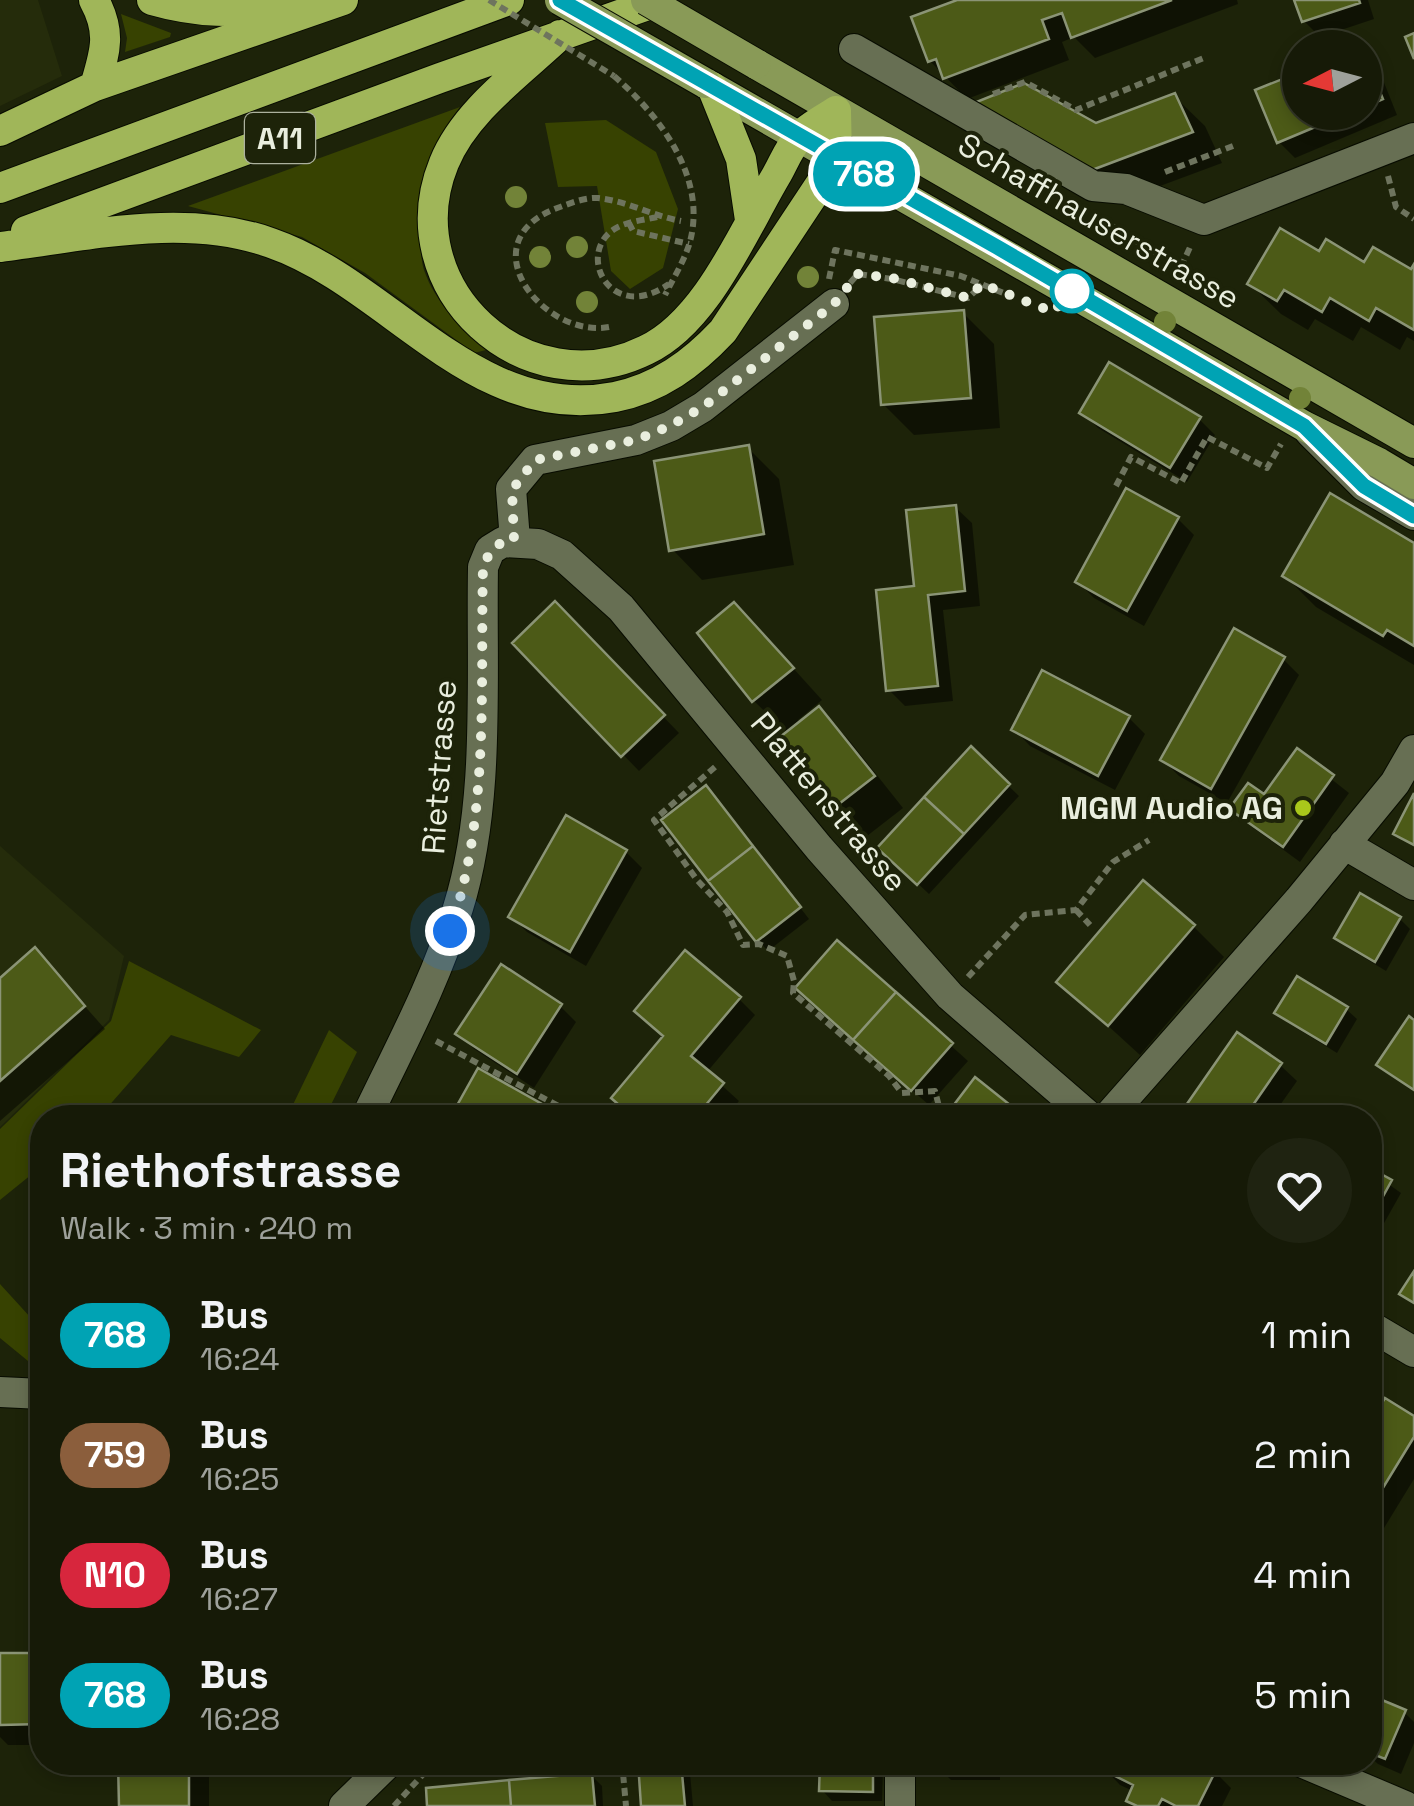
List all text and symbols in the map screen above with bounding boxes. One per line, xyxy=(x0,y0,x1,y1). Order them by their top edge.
north arrow xyxy=(1282,30,1382,130)
map controls xyxy=(1282,30,1382,130)
road number: A11 xyxy=(245,113,315,163)
street label: Schaffhauserstrasse xyxy=(951,124,1247,318)
line badge: 768 xyxy=(806,142,922,206)
text: 768 xyxy=(833,152,895,196)
unlabelled marker xyxy=(1051,270,1093,312)
street label: Rietstrasse xyxy=(413,678,465,856)
street label: Plattenstrasse xyxy=(742,704,916,900)
place label: MGM Audio AG xyxy=(1060,788,1283,828)
marker: MGM Audio AG xyxy=(1292,797,1314,819)
your location xyxy=(425,906,475,956)
button: heart xyxy=(1247,1138,1352,1243)
text: Riethofstrasse xyxy=(60,1140,401,1201)
text: Walk · 3 min · 240 m xyxy=(60,1208,353,1248)
text: Bus xyxy=(200,1291,269,1339)
text: 1 min xyxy=(1261,1311,1352,1359)
text: 768 xyxy=(84,1313,146,1357)
text: 16:24 xyxy=(200,1339,279,1379)
text: Bus xyxy=(200,1411,269,1459)
text: 2 min xyxy=(1254,1431,1352,1479)
text: 759 xyxy=(84,1433,146,1477)
text: 16:25 xyxy=(200,1459,280,1499)
text: Bus xyxy=(200,1531,269,1579)
text: 4 min xyxy=(1253,1551,1352,1599)
text: N10 xyxy=(84,1553,146,1597)
text: 16:27 xyxy=(200,1579,278,1619)
text: Bus xyxy=(200,1651,269,1699)
text: 5 min xyxy=(1254,1671,1352,1719)
text: 768 xyxy=(84,1673,146,1717)
text: 16:28 xyxy=(200,1699,280,1739)

